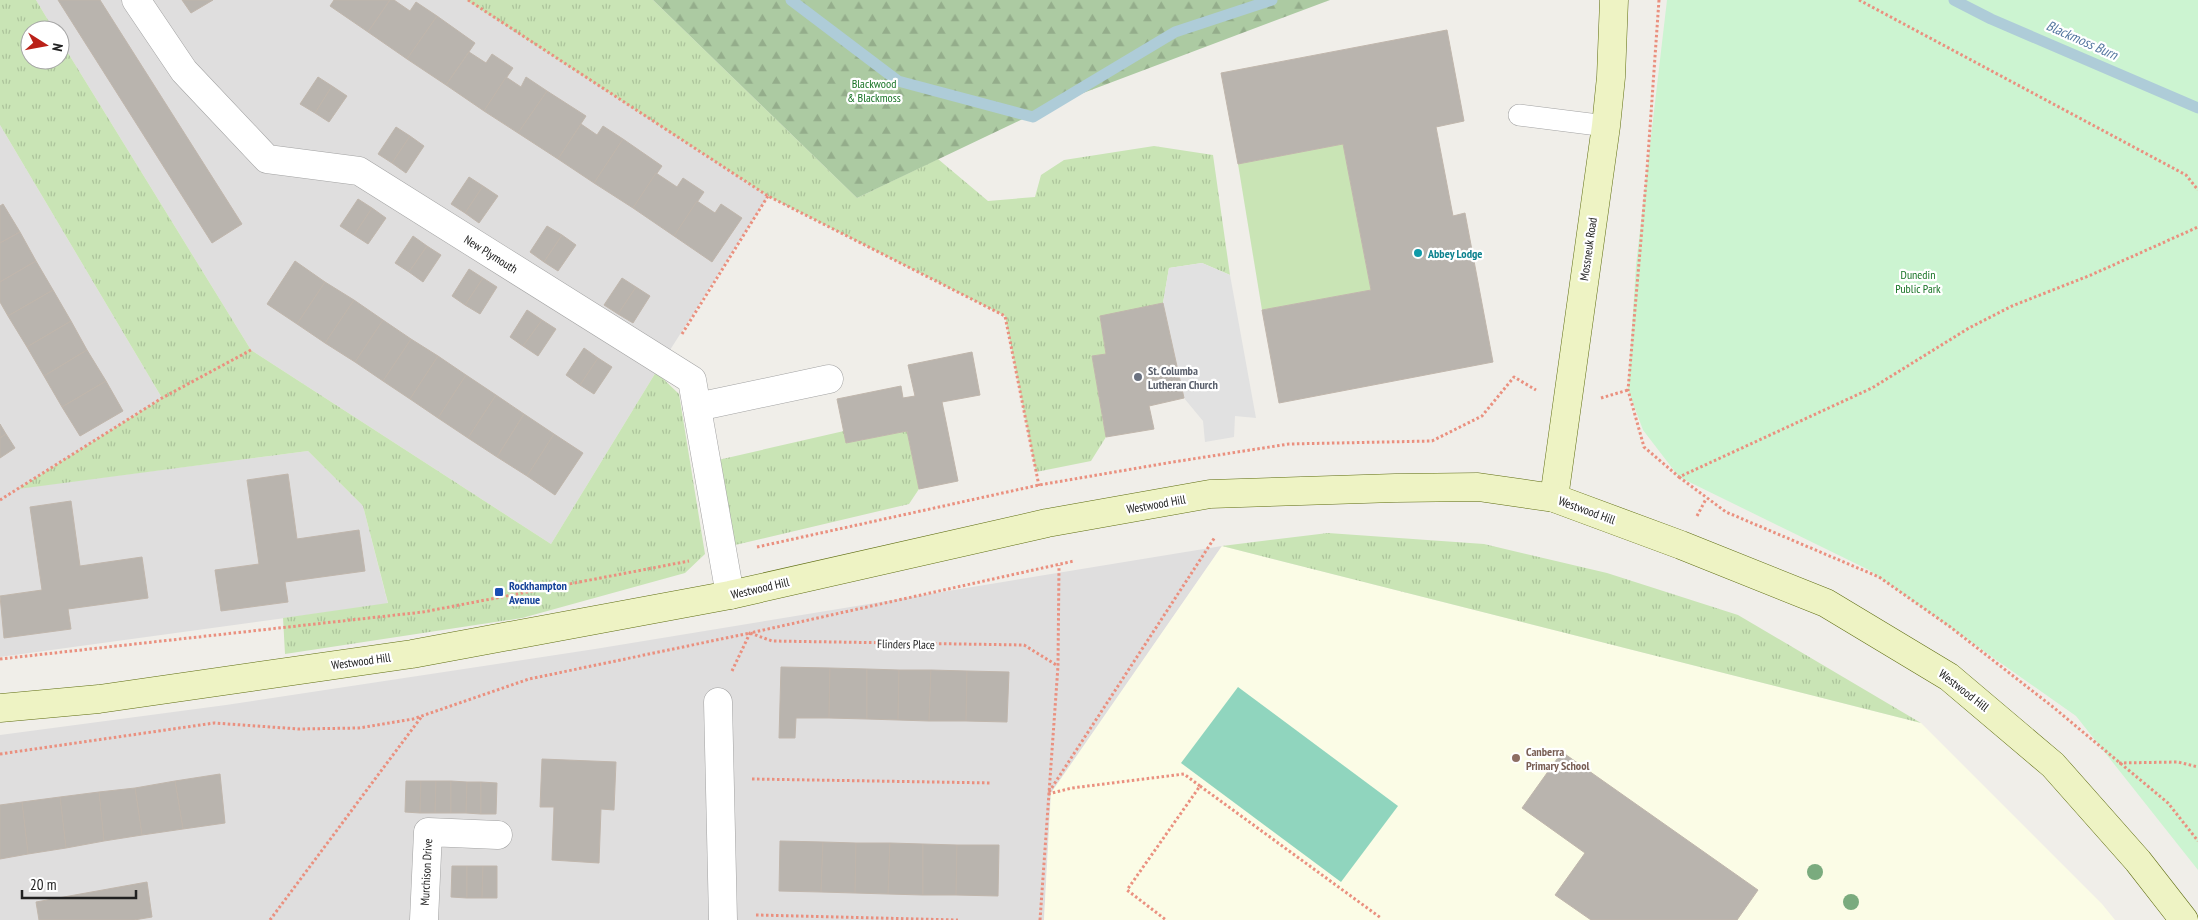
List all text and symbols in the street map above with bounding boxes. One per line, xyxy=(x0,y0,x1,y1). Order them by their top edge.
water label: Blackmoss Burn xyxy=(2044,16,2121,64)
north arrow xyxy=(20,20,70,70)
text: N xyxy=(48,42,67,53)
park label: Blackwood & Blackmoss xyxy=(847,76,901,105)
street label: Mossneuk Road xyxy=(1576,216,1600,282)
street label: New Plymouth xyxy=(461,232,521,276)
place label: Abbey Lodge xyxy=(1427,246,1482,261)
marker: Abbey Lodge xyxy=(1412,247,1424,259)
park label: Dunedin Public Park xyxy=(1895,267,1941,296)
place label: St. Columba Lutheran Church xyxy=(1148,363,1218,392)
marker: St. Columba Lutheran Church xyxy=(1132,371,1144,383)
street label: Westwood Hill xyxy=(1125,491,1187,517)
street label: Westwood Hill xyxy=(1556,493,1618,527)
street label: Westwood Hill xyxy=(729,574,791,602)
place label: Rockhampton Avenue xyxy=(508,578,567,607)
marker: Rockhampton Avenue xyxy=(493,586,505,598)
street label: Flinders Place xyxy=(877,636,935,652)
street label: Westwood Hill xyxy=(330,649,392,673)
street label: Westwood Hill xyxy=(1936,666,1992,714)
place label: Canberra Primary School xyxy=(1526,744,1590,773)
marker: Canberra Primary School xyxy=(1510,752,1522,764)
street label: Murchison Drive xyxy=(417,838,435,906)
scale bar xyxy=(22,868,136,900)
text: 20 m xyxy=(30,875,56,894)

